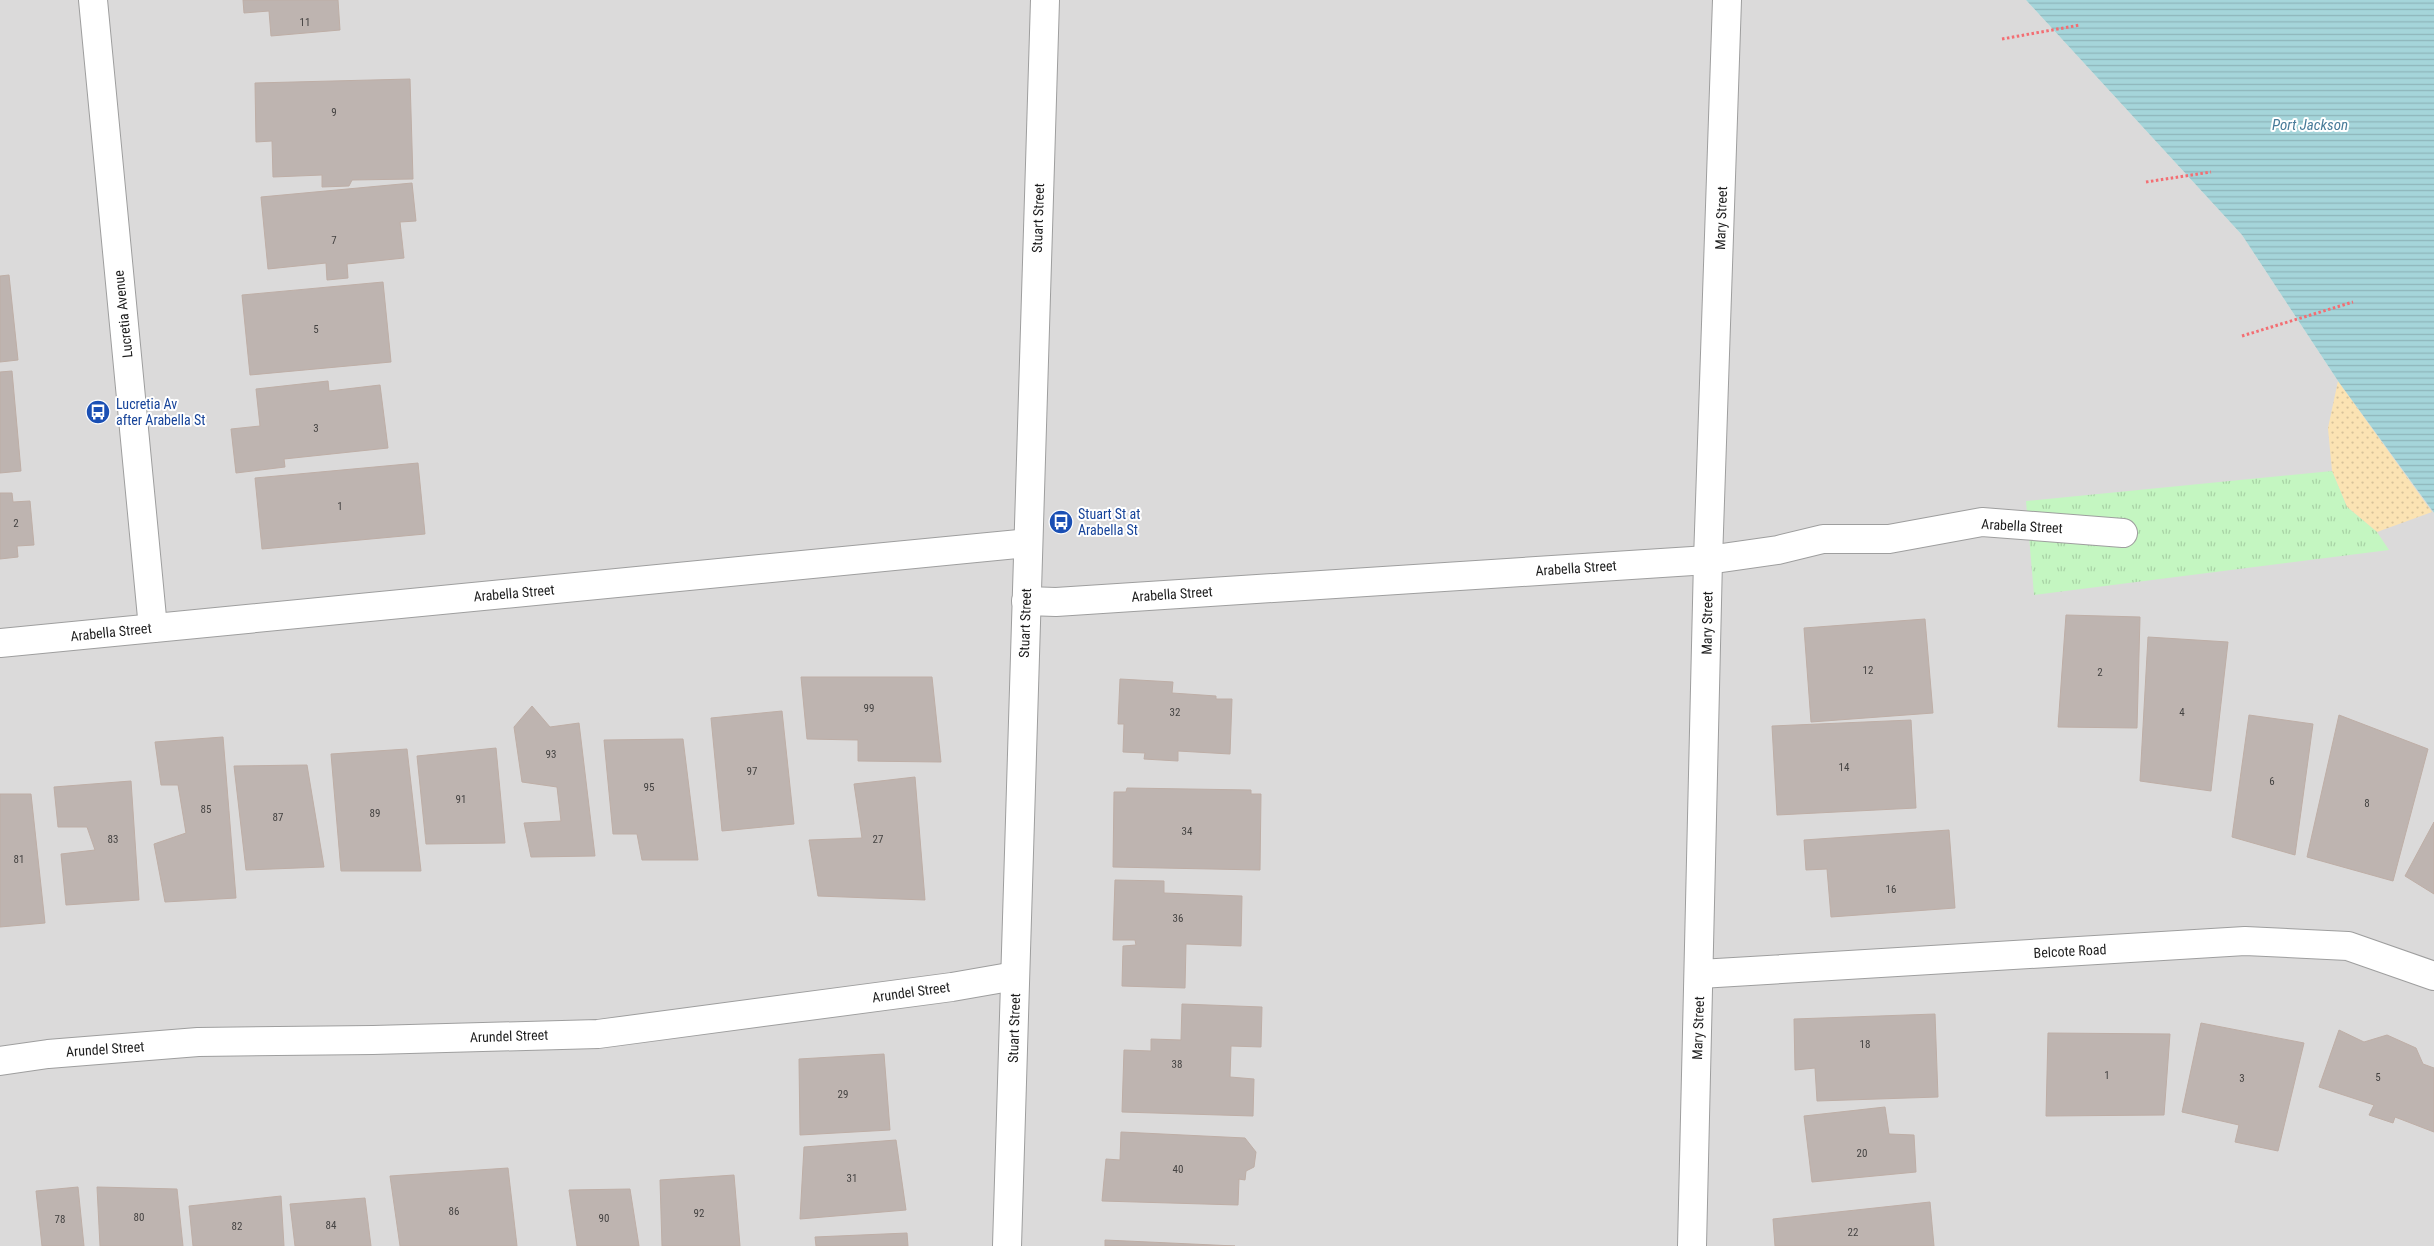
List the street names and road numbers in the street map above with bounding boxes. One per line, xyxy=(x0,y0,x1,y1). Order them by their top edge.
street label: Stuart Street xyxy=(1029,183,1047,253)
street label: Mary Street xyxy=(1712,186,1730,250)
street label: Lucretia Avenue xyxy=(110,269,136,359)
street label: Arabella Street xyxy=(1981,516,2063,536)
street label: Arabella Street xyxy=(1535,557,1617,579)
street label: Arabella Street xyxy=(473,581,555,605)
street label: Arabella Street xyxy=(1131,583,1213,605)
street label: Stuart Street xyxy=(1016,588,1034,658)
street label: Mary Street xyxy=(1698,591,1716,655)
street label: Arabella Street xyxy=(70,620,152,644)
street label: Belcote Road xyxy=(2033,941,2107,961)
street label: Arundel Street xyxy=(871,979,951,1005)
street label: Stuart Street xyxy=(1005,993,1023,1063)
street label: Mary Street xyxy=(1689,996,1707,1060)
street label: Arundel Street xyxy=(469,1027,549,1045)
street label: Arundel Street xyxy=(65,1038,145,1060)

